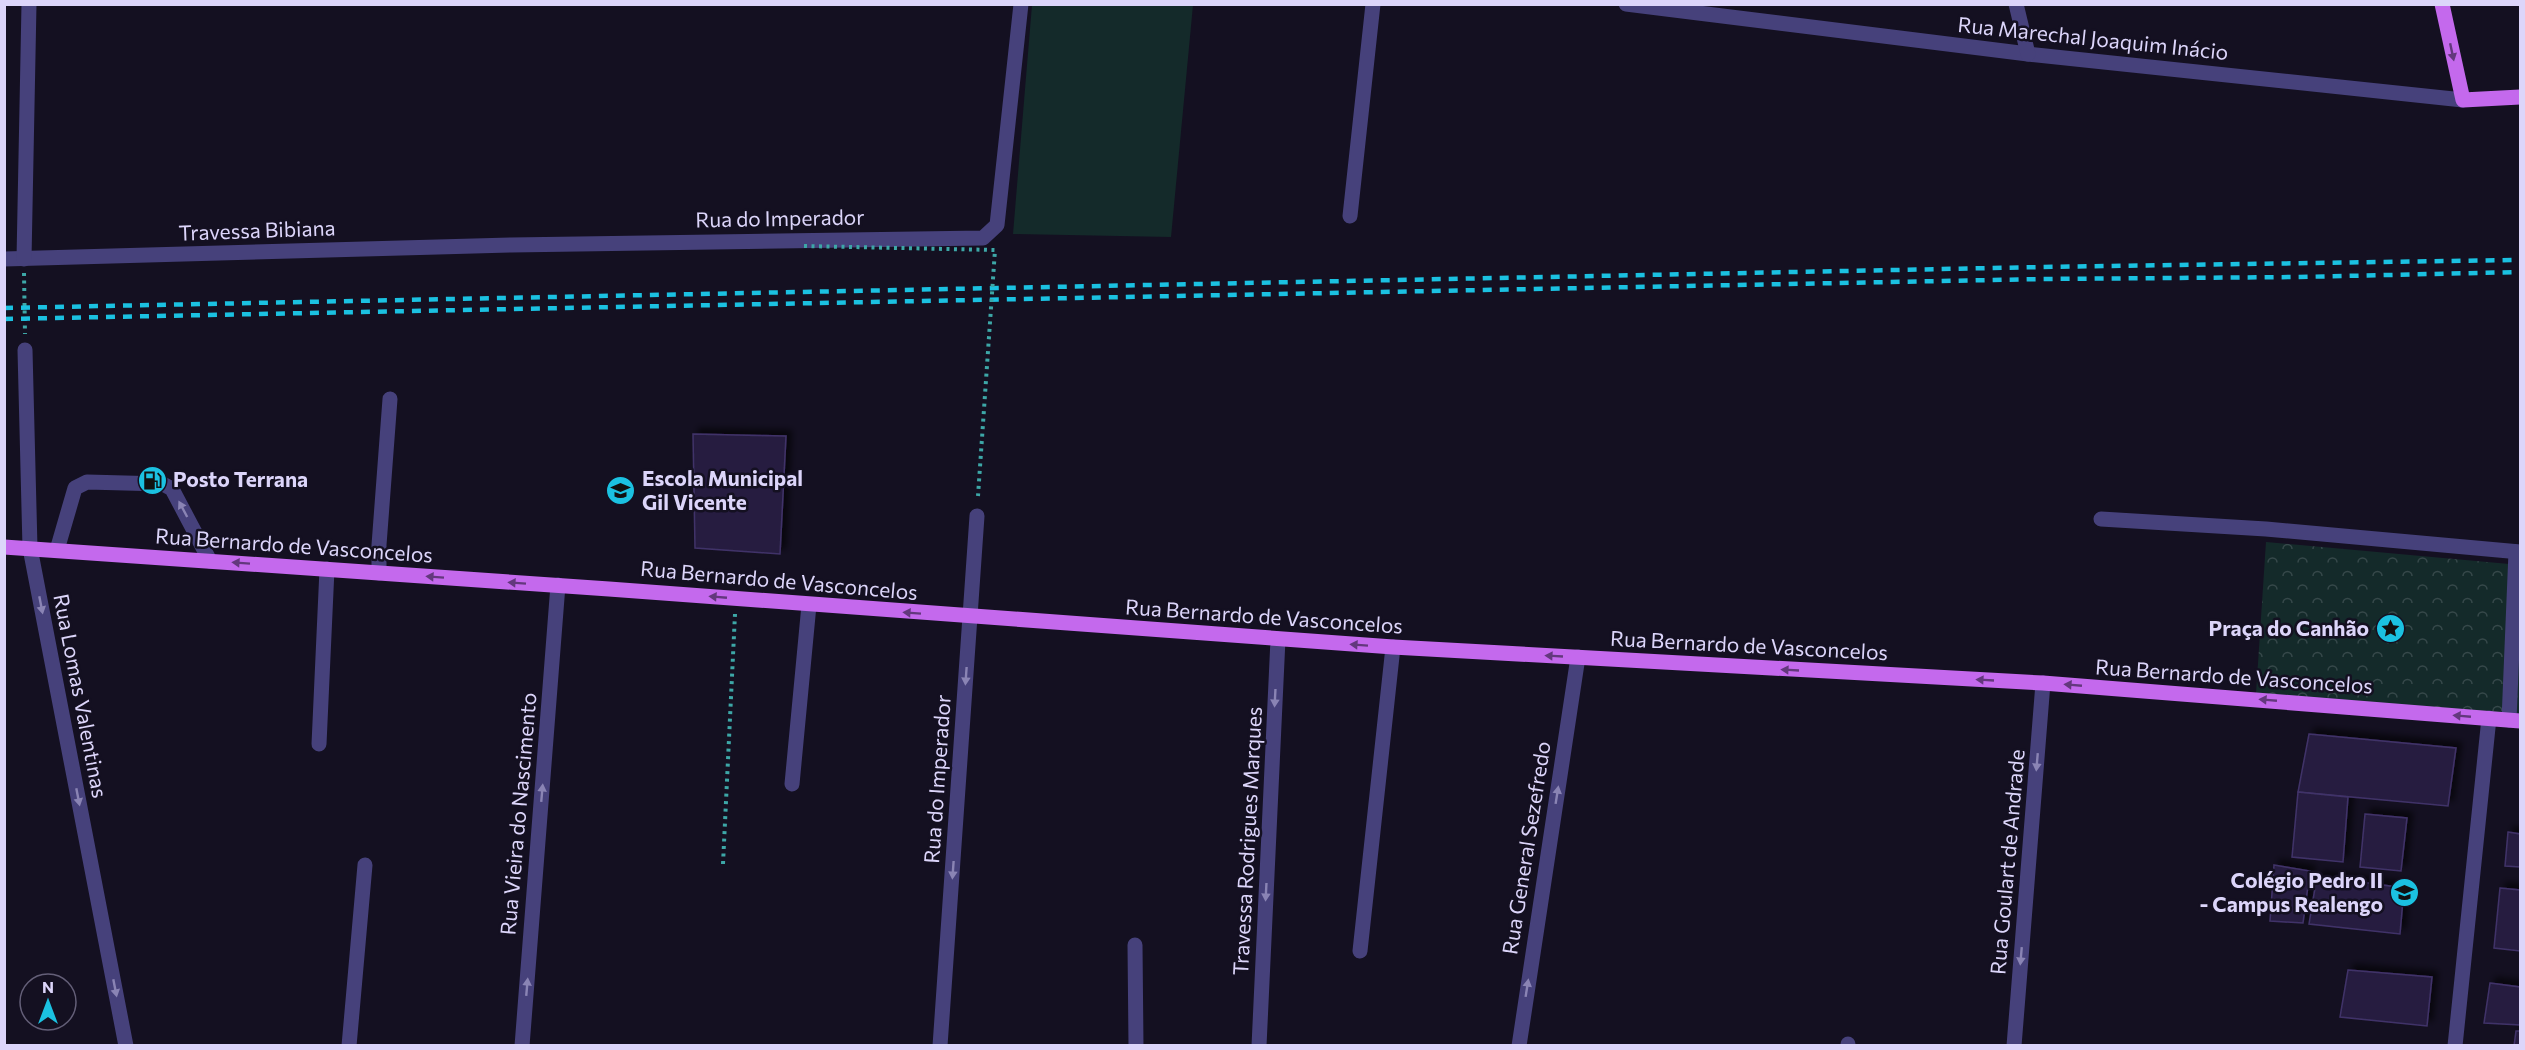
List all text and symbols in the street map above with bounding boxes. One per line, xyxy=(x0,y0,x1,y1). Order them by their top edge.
street label: Rua Marechal Joaquim Inácio xyxy=(1957,11,2230,64)
one-way arrow xyxy=(2448,43,2457,62)
street label: Rua do Imperador xyxy=(695,204,865,231)
street label: Travessa Bibiana xyxy=(178,214,336,245)
fuel station icon: Posto Terrana xyxy=(136,464,168,496)
place label: Escola Municipal Gil Vicente xyxy=(642,465,803,514)
place label: Posto Terrana xyxy=(173,466,308,491)
school or university icon: Escola Municipal Gil Vicente xyxy=(605,475,637,507)
one-way arrow xyxy=(178,500,188,517)
street label: Rua Bernardo de Vasconcelos xyxy=(154,522,434,567)
street label: Rua Bernardo de Vasconcelos xyxy=(639,555,919,604)
one-way arrow xyxy=(231,558,250,567)
one-way arrow xyxy=(426,572,445,582)
one-way arrow xyxy=(508,578,527,588)
street label: Rua Lomas Valentinas xyxy=(49,592,114,800)
one-way arrow xyxy=(708,592,727,602)
street label: Rua Bernardo de Vasconcelos xyxy=(1124,593,1404,638)
one-way arrow xyxy=(37,596,46,615)
one-way arrow xyxy=(902,608,921,617)
place icon: Praça do Canhão xyxy=(2374,613,2406,645)
place label: Praça do Canhão xyxy=(2209,615,2369,640)
street label: Rua Bernardo de Vasconcelos xyxy=(1610,625,1889,664)
one-way arrow xyxy=(1349,640,1368,649)
one-way arrow xyxy=(1544,651,1563,661)
street label: Rua Bernardo de Vasconcelos xyxy=(2094,653,2374,698)
one-way arrow xyxy=(1781,665,1800,674)
one-way arrow xyxy=(961,666,971,685)
one-way arrow xyxy=(1975,675,1994,684)
one-way arrow xyxy=(2064,680,2083,690)
one-way arrow xyxy=(1271,688,1280,707)
street label: Rua Vieira do Nascimento xyxy=(494,692,541,936)
street label: Rua do Imperador xyxy=(918,694,955,864)
one-way arrow xyxy=(2258,695,2277,705)
street label: Travessa Rodrigues Marques xyxy=(1227,706,1266,976)
one-way arrow xyxy=(2453,711,2472,721)
street label: Rua General Sezefredo xyxy=(1496,739,1555,956)
street label: Rua Goulart de Andrade xyxy=(1984,748,2029,976)
one-way arrow xyxy=(2032,752,2042,771)
one-way arrow xyxy=(537,783,547,802)
one-way arrow xyxy=(1552,785,1561,804)
one-way arrow xyxy=(74,788,83,807)
one-way arrow xyxy=(948,861,957,880)
place label: Colégio Pedro II - Campus Realengo xyxy=(2199,867,2383,916)
school or university icon: Colégio Pedro II - Campus Realengo xyxy=(2388,877,2420,909)
one-way arrow xyxy=(1262,883,1271,902)
one-way arrow xyxy=(2016,947,2026,966)
north arrow xyxy=(18,972,78,1032)
text: N xyxy=(42,977,54,996)
one-way arrow xyxy=(522,978,531,997)
one-way arrow xyxy=(1523,978,1532,997)
one-way arrow xyxy=(111,979,120,998)

